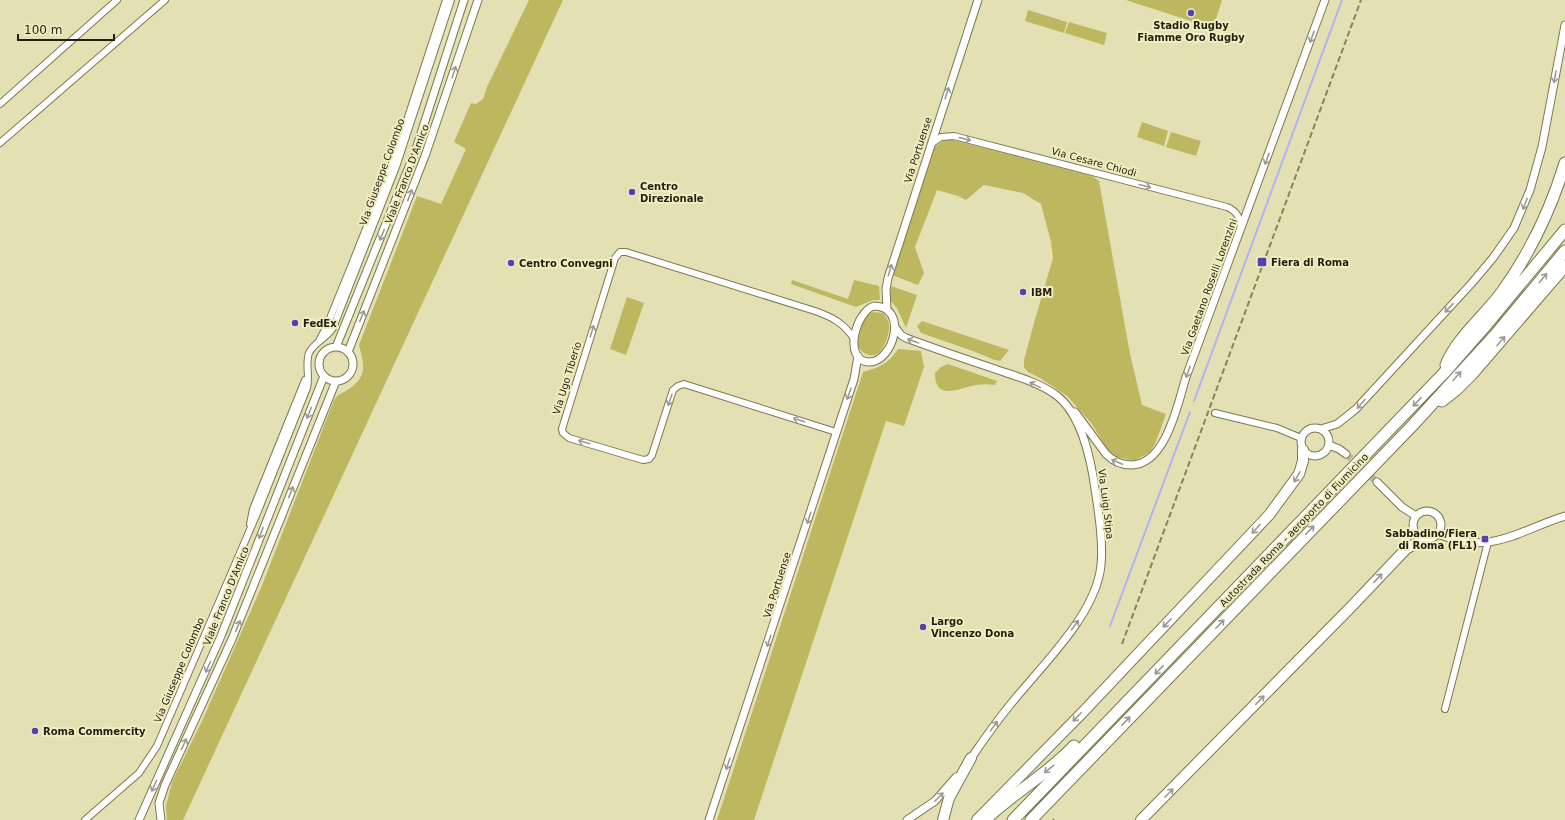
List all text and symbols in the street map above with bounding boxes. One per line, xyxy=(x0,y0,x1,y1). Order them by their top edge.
marker: Stadio Rugby Fiamme Oro Rugby xyxy=(1186,8,1196,18)
scale bar xyxy=(18,16,114,42)
place label: Stadio Rugby Fiamme Oro Rugby xyxy=(1137,20,1245,43)
text: 100 m xyxy=(24,23,62,37)
one-way arrow xyxy=(1308,30,1315,43)
one-way arrow xyxy=(451,66,458,79)
one-way arrow xyxy=(1550,70,1558,83)
one-way arrow xyxy=(944,87,951,100)
street label: Via Portuense xyxy=(902,116,934,184)
street label: Via Giuseppe Colombo xyxy=(357,117,407,227)
street label: Viale Franco D'Amico xyxy=(383,123,431,225)
one-way arrow xyxy=(958,136,971,143)
street label: Via Cesare Chiodi xyxy=(1050,145,1138,179)
one-way arrow xyxy=(1263,152,1271,164)
place label: Centro Direzionale xyxy=(640,181,704,204)
one-way arrow xyxy=(1138,183,1151,190)
marker: Centro Direzionale xyxy=(627,187,637,197)
one-way arrow xyxy=(407,189,415,201)
one-way arrow xyxy=(1520,197,1528,209)
street label: Via Gaetano Roselli Lorenzini xyxy=(1179,217,1239,357)
one-way arrow xyxy=(377,228,385,240)
marker: Fiera di Roma xyxy=(1256,256,1268,268)
place label: Fiera di Roma xyxy=(1271,257,1349,268)
marker: Centro Convegni xyxy=(506,258,516,268)
place label: Centro Convegni xyxy=(519,258,613,269)
one-way arrow xyxy=(887,264,894,277)
one-way arrow xyxy=(1538,273,1547,284)
marker: IBM xyxy=(1018,287,1028,297)
place label: IBM xyxy=(1031,287,1052,298)
one-way arrow xyxy=(1444,303,1454,313)
one-way arrow xyxy=(359,310,367,322)
marker: FedEx xyxy=(290,318,300,328)
place label: FedEx xyxy=(303,318,337,329)
one-way arrow xyxy=(589,324,596,337)
one-way arrow xyxy=(907,336,919,344)
one-way arrow xyxy=(1496,336,1505,347)
street label: Via Ugo Tiberio xyxy=(551,340,583,416)
one-way arrow xyxy=(1184,366,1191,379)
one-way arrow xyxy=(1453,371,1462,382)
one-way arrow xyxy=(1029,380,1041,388)
one-way arrow xyxy=(845,387,852,400)
one-way arrow xyxy=(666,394,673,407)
one-way arrow xyxy=(1413,396,1422,407)
one-way arrow xyxy=(1356,399,1366,409)
one-way arrow xyxy=(305,406,313,418)
one-way arrow xyxy=(793,416,805,424)
one-way arrow xyxy=(578,438,591,445)
street label: Autostrada Roma - aeroporto di Fiumicino xyxy=(1218,451,1370,609)
one-way arrow xyxy=(1112,457,1124,465)
street label: Via Luigi Stipa xyxy=(1096,468,1116,540)
one-way arrow xyxy=(1293,471,1301,483)
one-way arrow xyxy=(288,487,295,499)
one-way arrow xyxy=(805,511,812,524)
one-way arrow xyxy=(1252,524,1261,535)
one-way arrow xyxy=(1306,525,1315,535)
one-way arrow xyxy=(257,527,265,539)
place label: Sabbadino/Fiera di Roma (FL1) xyxy=(1385,528,1477,551)
marker: Sabbadino/Fiera di Roma (FL1) xyxy=(1480,534,1490,544)
street label: Viale Franco D'Amico xyxy=(201,545,251,647)
street label: Via Portuense xyxy=(761,551,793,619)
one-way arrow xyxy=(1373,574,1382,584)
street label: Via Giuseppe Colombo xyxy=(152,616,206,724)
place label: Largo Vincenzo Dona xyxy=(931,616,1014,639)
one-way arrow xyxy=(1163,618,1172,628)
one-way arrow xyxy=(1215,619,1225,629)
one-way arrow xyxy=(234,620,242,632)
one-way arrow xyxy=(1071,620,1079,631)
marker: Largo Vincenzo Dona xyxy=(918,622,928,632)
one-way arrow xyxy=(765,634,772,647)
one-way arrow xyxy=(203,661,211,673)
one-way arrow xyxy=(1154,665,1163,675)
one-way arrow xyxy=(1255,695,1265,705)
one-way arrow xyxy=(1072,712,1082,722)
one-way arrow xyxy=(1121,716,1131,726)
one-way arrow xyxy=(990,721,998,732)
marker: Roma Commercity xyxy=(30,726,40,736)
place label: Roma Commercity xyxy=(43,726,146,737)
one-way arrow xyxy=(181,739,188,751)
one-way arrow xyxy=(724,758,731,771)
one-way arrow xyxy=(1044,764,1054,773)
one-way arrow xyxy=(150,779,157,791)
one-way arrow xyxy=(1164,788,1174,798)
one-way arrow xyxy=(934,792,943,802)

